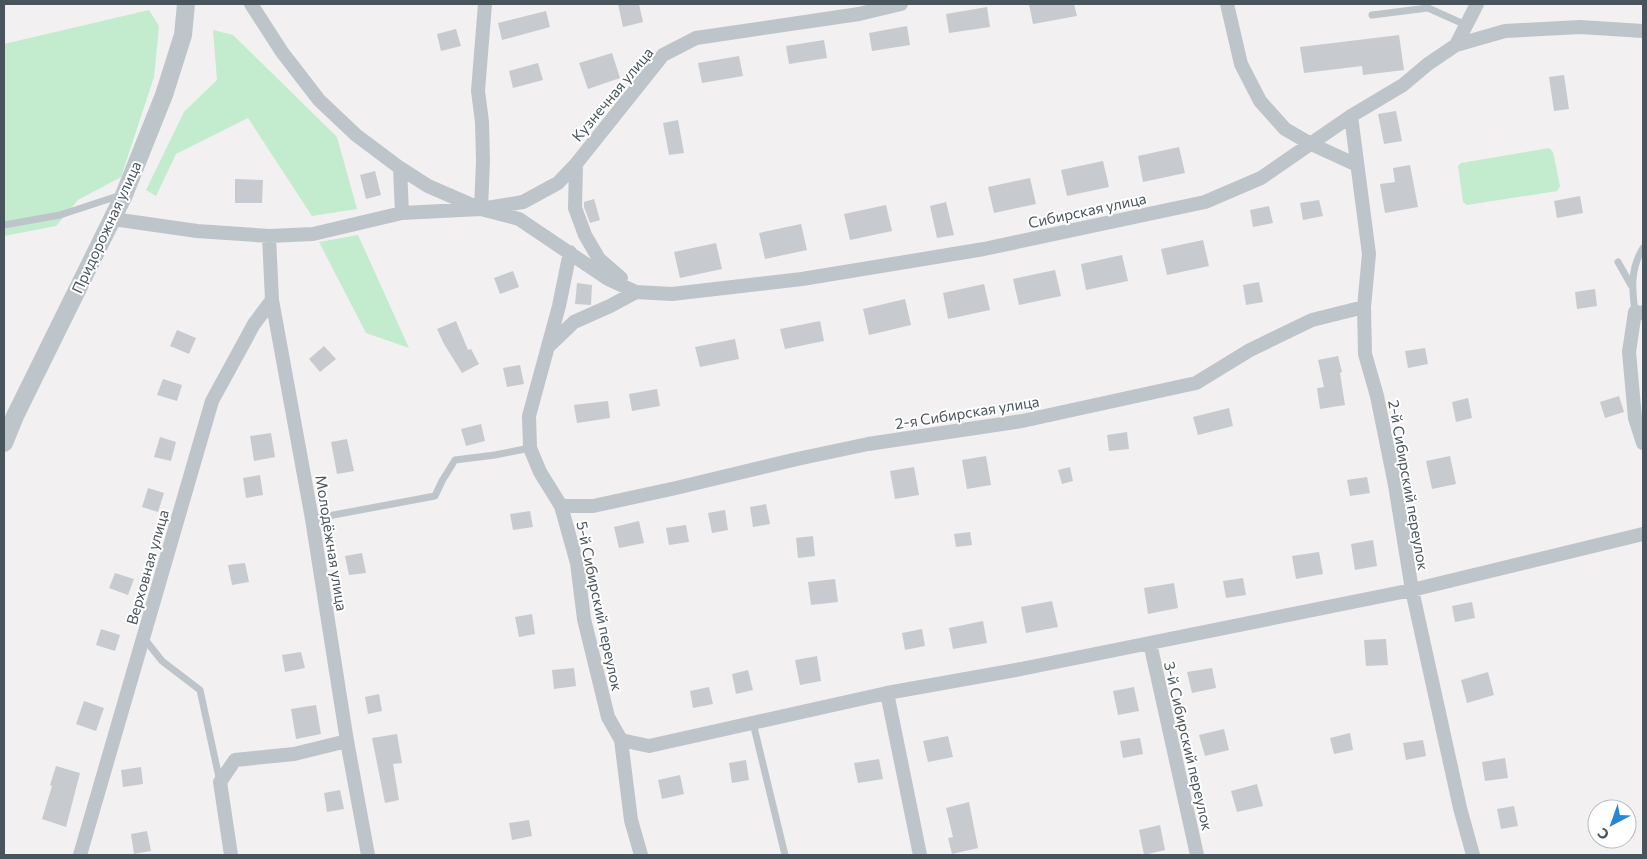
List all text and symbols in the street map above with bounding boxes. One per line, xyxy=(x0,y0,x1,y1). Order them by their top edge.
street label: Кузнечная улица xyxy=(567,43,657,145)
street label: Придорожная улица xyxy=(67,158,145,296)
street label: Сибирская улица xyxy=(1026,189,1148,231)
street label: 2-я Сибирская улица xyxy=(894,392,1040,432)
street label: 2-й Сибирский переулок xyxy=(1385,398,1433,572)
street label: Молодёжная улица xyxy=(312,474,352,612)
street label: Верховная улица xyxy=(122,507,172,627)
street label: 5-й Сибирский переулок xyxy=(573,519,627,693)
street label: 3-й Сибирский переулок xyxy=(1161,660,1217,832)
north arrow xyxy=(1587,799,1637,849)
text: С xyxy=(1594,825,1612,844)

